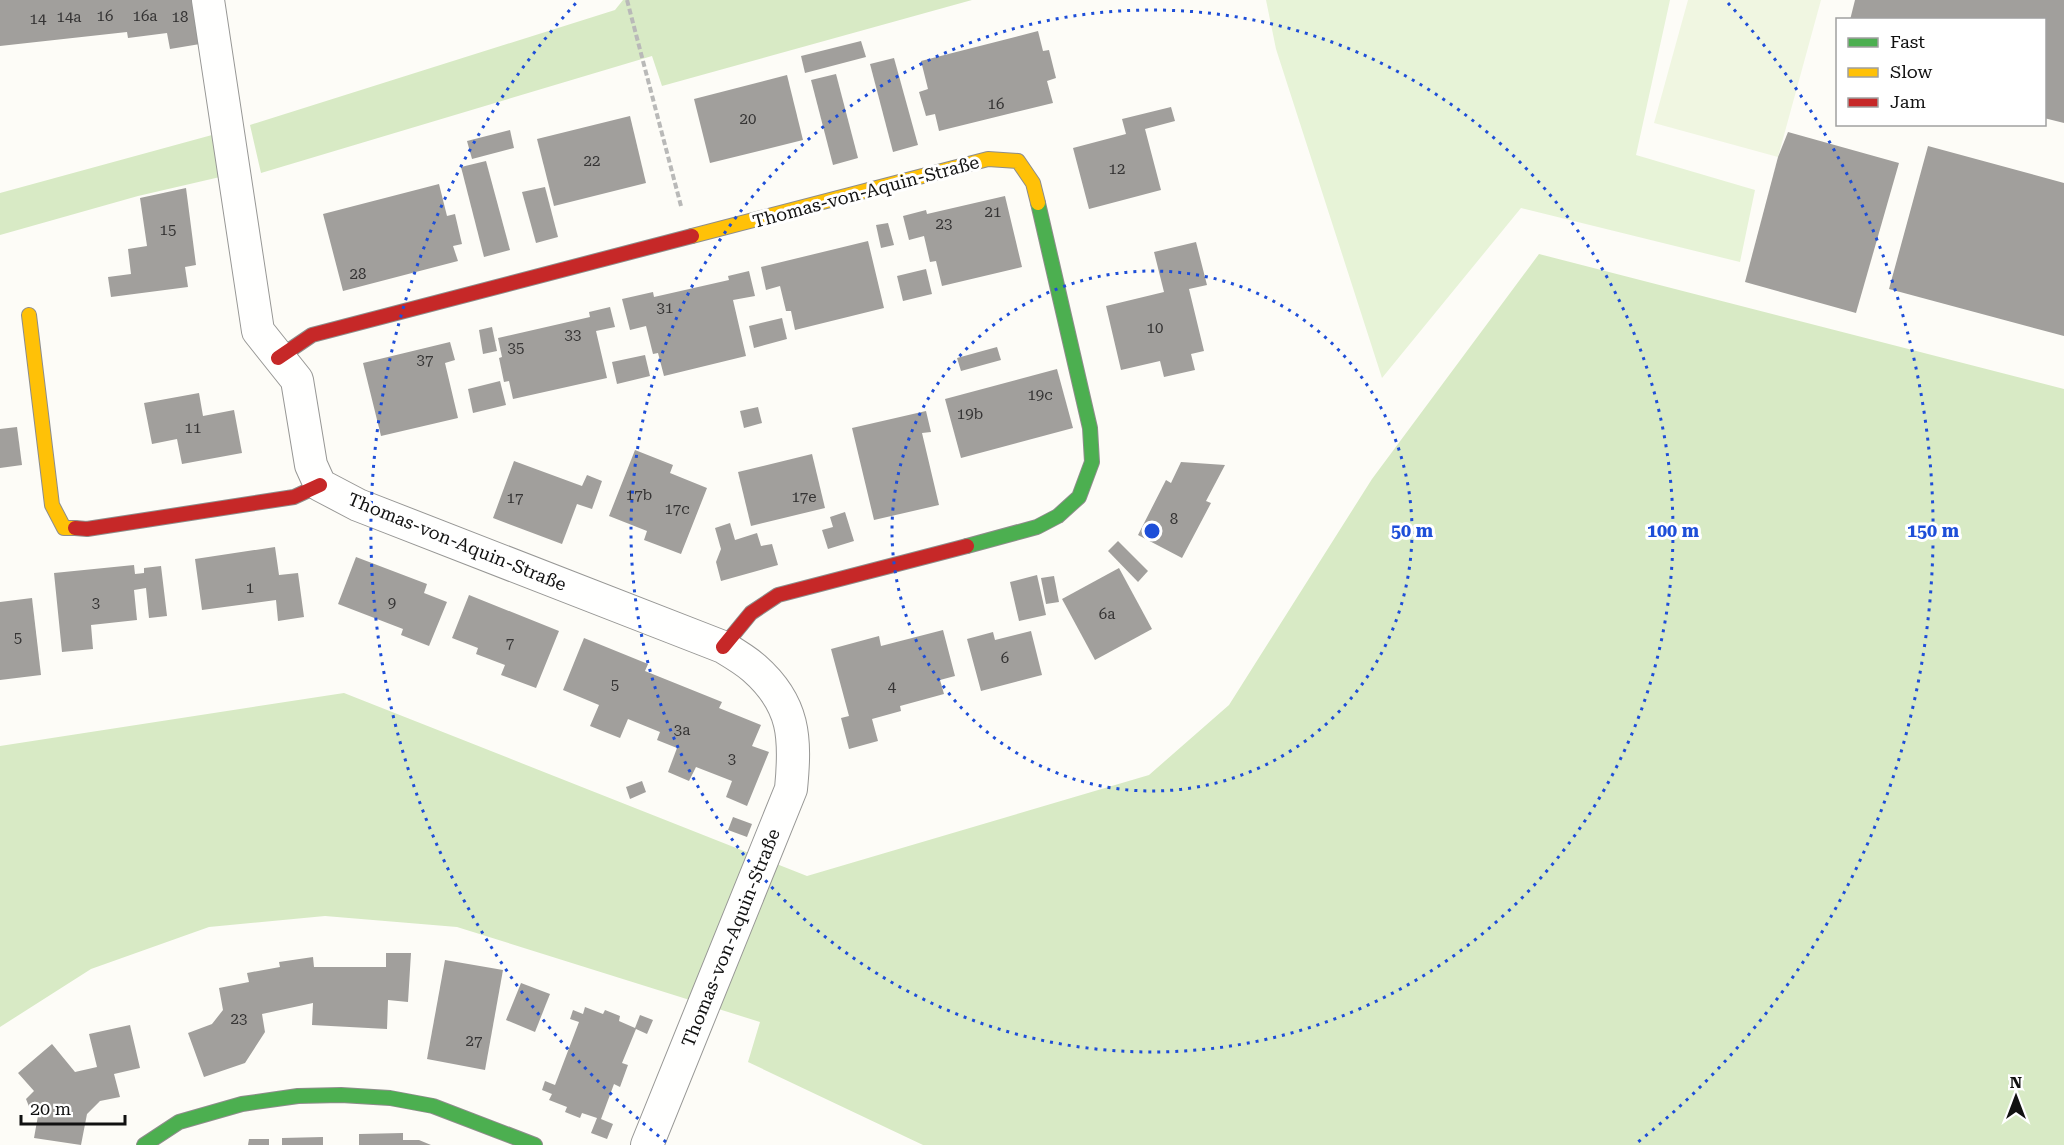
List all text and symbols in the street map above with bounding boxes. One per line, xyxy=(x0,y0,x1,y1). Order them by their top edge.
house number: 16 xyxy=(97,7,113,25)
house number: 16a xyxy=(133,7,157,25)
house number: 14a xyxy=(57,8,81,26)
house number: 18 xyxy=(172,8,188,26)
house number: 14 xyxy=(30,10,47,28)
legend xyxy=(1836,18,2046,126)
text: Fast xyxy=(1890,31,1925,52)
text: Slow xyxy=(1890,61,1932,82)
text: Jam xyxy=(1890,91,1926,112)
house number: 16 xyxy=(988,95,1004,113)
house number: 20 xyxy=(740,110,756,128)
street label: Thomas-von-Aquin-Straße xyxy=(750,151,982,232)
house number: 22 xyxy=(584,152,600,170)
house number: 12 xyxy=(1109,160,1125,178)
house number: 21 xyxy=(985,203,1001,221)
house number: 23 xyxy=(936,215,952,233)
house number: 15 xyxy=(160,221,176,239)
house number: 28 xyxy=(350,265,366,283)
house number: 31 xyxy=(657,299,673,317)
house number: 10 xyxy=(1147,319,1163,337)
house number: 33 xyxy=(565,326,581,344)
house number: 35 xyxy=(508,339,524,357)
house number: 37 xyxy=(417,351,433,369)
house number: 19c xyxy=(1027,386,1053,404)
house number: 19b xyxy=(957,405,983,423)
house number: 11 xyxy=(185,419,201,437)
house number: 17b xyxy=(626,486,652,504)
street label: Thomas-von-Aquin-Straße xyxy=(345,488,570,595)
house number: 17e xyxy=(791,488,817,506)
house number: 17 xyxy=(507,489,523,507)
house number: 17c xyxy=(664,500,690,518)
house number: 8 xyxy=(1170,510,1178,528)
text: 50 m xyxy=(1391,520,1434,541)
text: 100 m xyxy=(1647,520,1700,541)
text: 150 m xyxy=(1907,520,1960,541)
centre of rings xyxy=(1142,521,1162,541)
house number: 1 xyxy=(246,579,254,597)
house number: 3 xyxy=(92,594,100,612)
house number: 9 xyxy=(388,594,396,612)
house number: 6a xyxy=(1099,605,1115,623)
house number: 5 xyxy=(14,629,22,647)
house number: 7 xyxy=(506,634,514,652)
house number: 6 xyxy=(1001,649,1009,667)
house number: 5 xyxy=(611,676,619,694)
house number: 4 xyxy=(888,678,897,696)
house number: 3a xyxy=(674,721,690,739)
house number: 3 xyxy=(728,750,736,768)
street label: Thomas-von-Aquin-Straße xyxy=(677,825,784,1050)
house number: 23 xyxy=(231,1010,247,1028)
house number: 27 xyxy=(466,1032,482,1050)
north arrow xyxy=(1986,1067,2046,1127)
text: N xyxy=(2010,1073,2022,1092)
scale bar xyxy=(21,1088,124,1126)
text: 20 m xyxy=(30,1098,71,1119)

